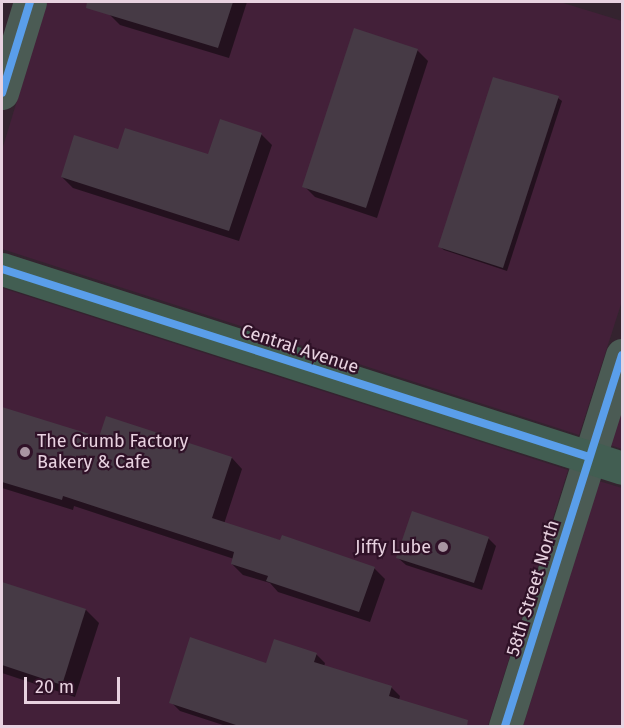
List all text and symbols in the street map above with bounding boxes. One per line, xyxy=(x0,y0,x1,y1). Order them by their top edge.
street label: Central Avenue xyxy=(239,320,361,378)
place label: The Crumb Factory Bakery & Cafe xyxy=(37,431,188,474)
marker: The Crumb Factory Bakery & Cafe xyxy=(18,445,32,459)
street label: 58th Street North xyxy=(502,517,564,659)
place label: Jiffy Lube xyxy=(355,536,431,558)
marker: Jiffy Lube xyxy=(436,540,450,554)
scale bar xyxy=(27,665,123,703)
text: 20 m xyxy=(35,676,74,698)

